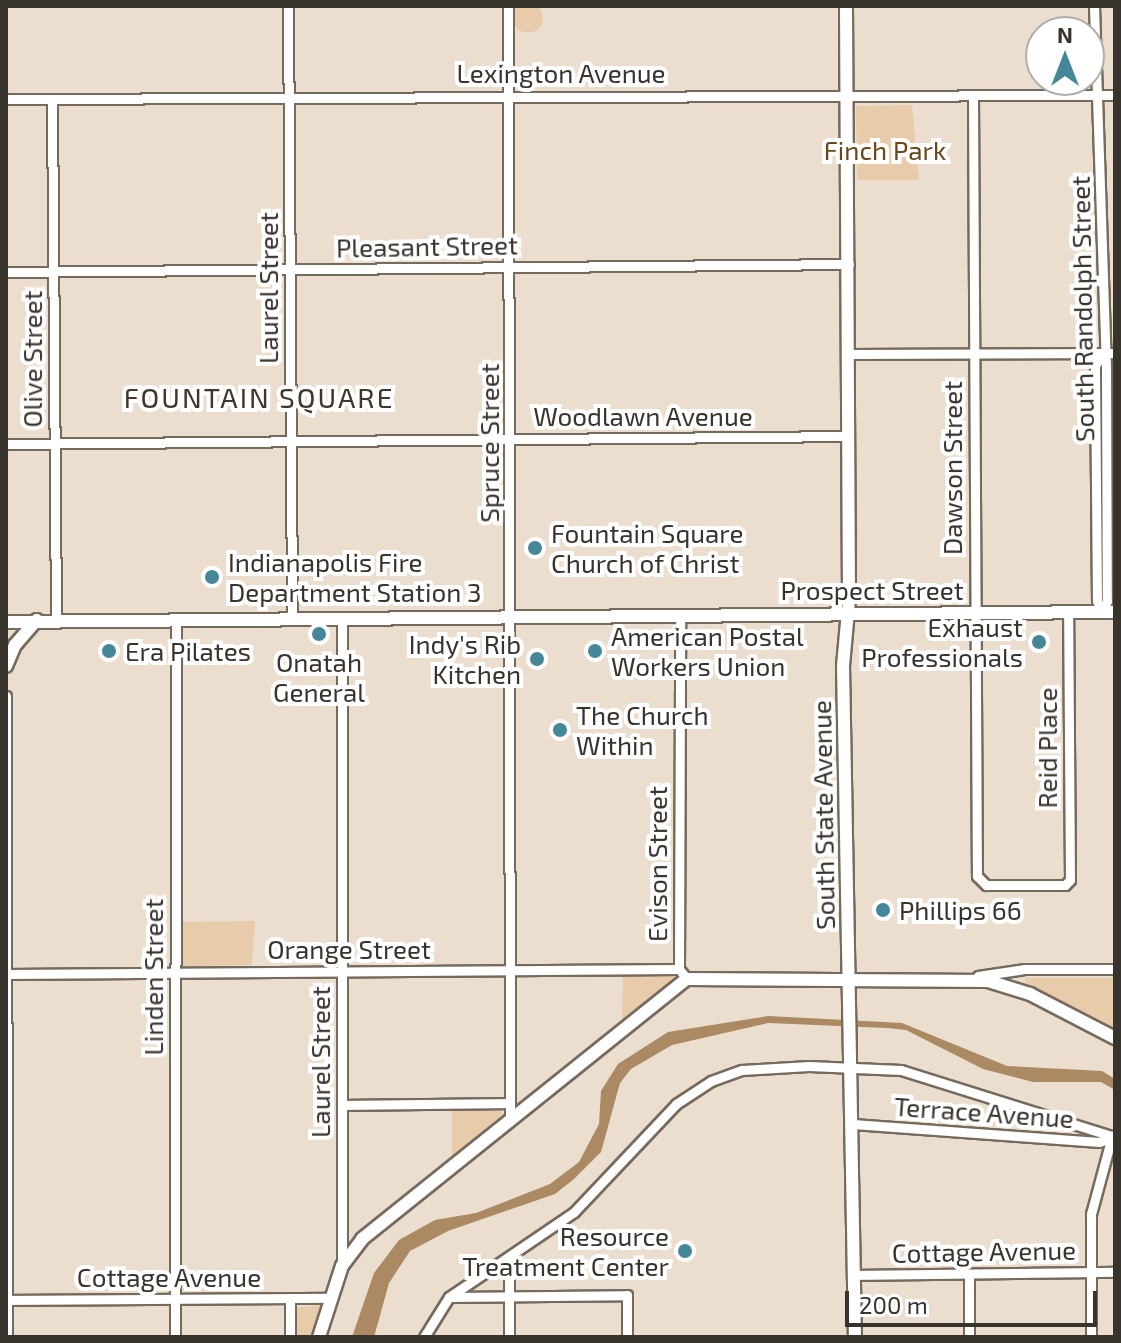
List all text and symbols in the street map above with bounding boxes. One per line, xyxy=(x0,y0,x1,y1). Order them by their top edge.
north arrow xyxy=(1025,16,1105,96)
text: N xyxy=(1057,21,1073,47)
street label: Lexington Avenue xyxy=(456,57,666,89)
park label: Finch Park xyxy=(824,134,946,166)
street label: South Randolph Street xyxy=(1064,176,1100,442)
street label: Laurel Street xyxy=(252,212,284,364)
street label: Pleasant Street xyxy=(336,229,518,263)
street label: Olive Street xyxy=(16,290,48,428)
street label: Spruce Street xyxy=(473,363,505,523)
district label: FOUNTAIN SQUARE xyxy=(124,380,394,414)
street label: Dawson Street xyxy=(936,381,968,555)
street label: Woodlawn Avenue xyxy=(533,400,753,432)
place label: Fountain Square Church of Christ xyxy=(551,517,743,578)
marker: Fountain Square Church of Christ xyxy=(526,539,544,557)
place label: Indianapolis Fire Department Station 3 xyxy=(228,546,482,608)
marker: Indianapolis Fire Department Station 3 xyxy=(203,568,221,586)
street label: Prospect Street xyxy=(780,574,964,606)
place label: Exhaust Professionals xyxy=(861,611,1023,672)
place label: American Postal Workers Union xyxy=(611,620,804,682)
marker: Onatah General xyxy=(310,625,328,643)
place label: Indy's Rib Kitchen xyxy=(409,628,521,690)
marker: Exhaust Professionals xyxy=(1030,633,1048,651)
place label: Era Pilates xyxy=(125,635,251,667)
marker: Era Pilates xyxy=(100,642,118,660)
marker: American Postal Workers Union xyxy=(586,642,604,660)
place label: Onatah General xyxy=(273,646,365,708)
marker: Indy's Rib Kitchen xyxy=(528,650,546,668)
street label: Reid Place xyxy=(1031,688,1063,808)
place label: The Church Within xyxy=(576,699,709,760)
street label: South State Avenue xyxy=(805,700,841,930)
marker: The Church Within xyxy=(551,721,569,739)
street label: Evison Street xyxy=(641,786,673,942)
place label: Phillips 66 xyxy=(899,894,1022,926)
street label: Linden Street xyxy=(137,899,169,1055)
marker: Phillips 66 xyxy=(874,901,892,919)
street label: Orange Street xyxy=(267,933,431,965)
street label: Laurel Street xyxy=(304,986,336,1138)
street label: Terrace Avenue xyxy=(893,1090,1075,1134)
place label: Resource Treatment Center xyxy=(462,1220,669,1282)
street label: Cottage Avenue xyxy=(891,1234,1077,1268)
marker: Resource Treatment Center xyxy=(676,1242,694,1260)
street label: Cottage Avenue xyxy=(77,1261,261,1293)
scale bar xyxy=(849,1275,1101,1325)
text: 200 m xyxy=(859,1290,928,1319)

